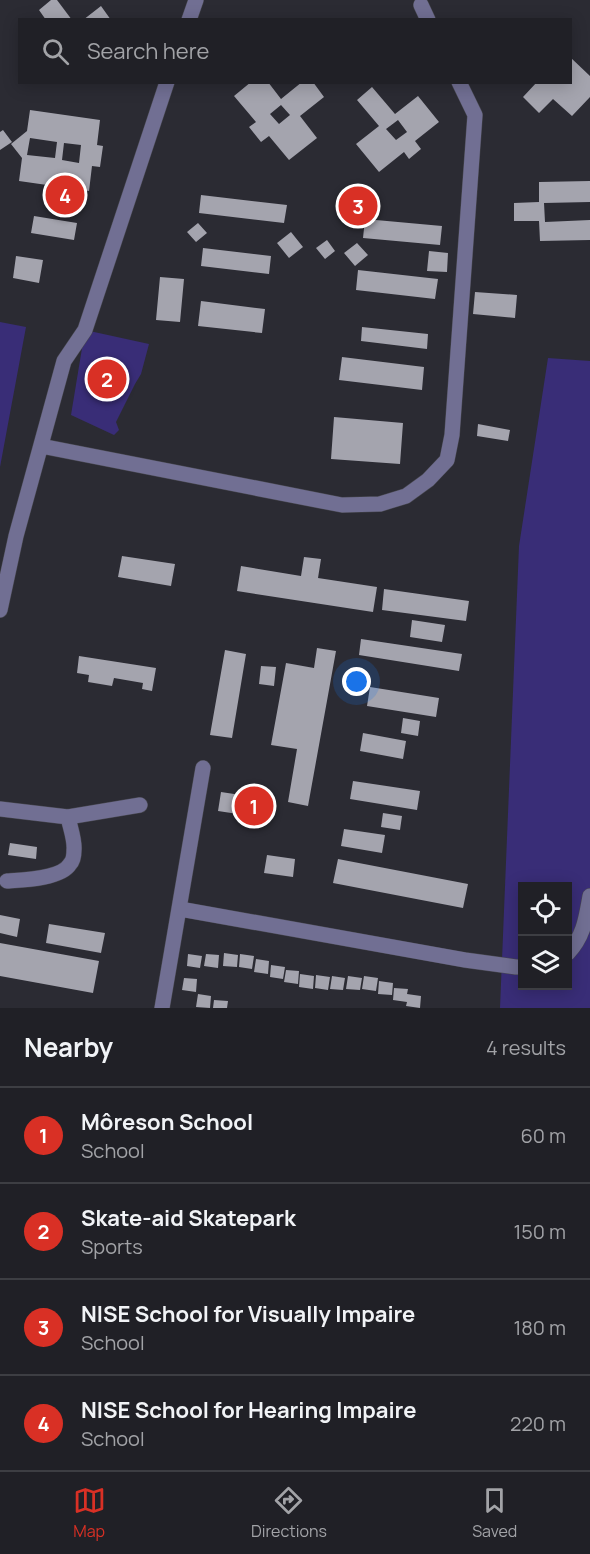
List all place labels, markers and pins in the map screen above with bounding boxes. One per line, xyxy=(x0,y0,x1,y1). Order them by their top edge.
pin: 4 xyxy=(46,172,84,218)
pin: 3 xyxy=(338,184,378,228)
pin: 2 xyxy=(88,356,126,401)
pin: 1 xyxy=(234,784,274,828)

